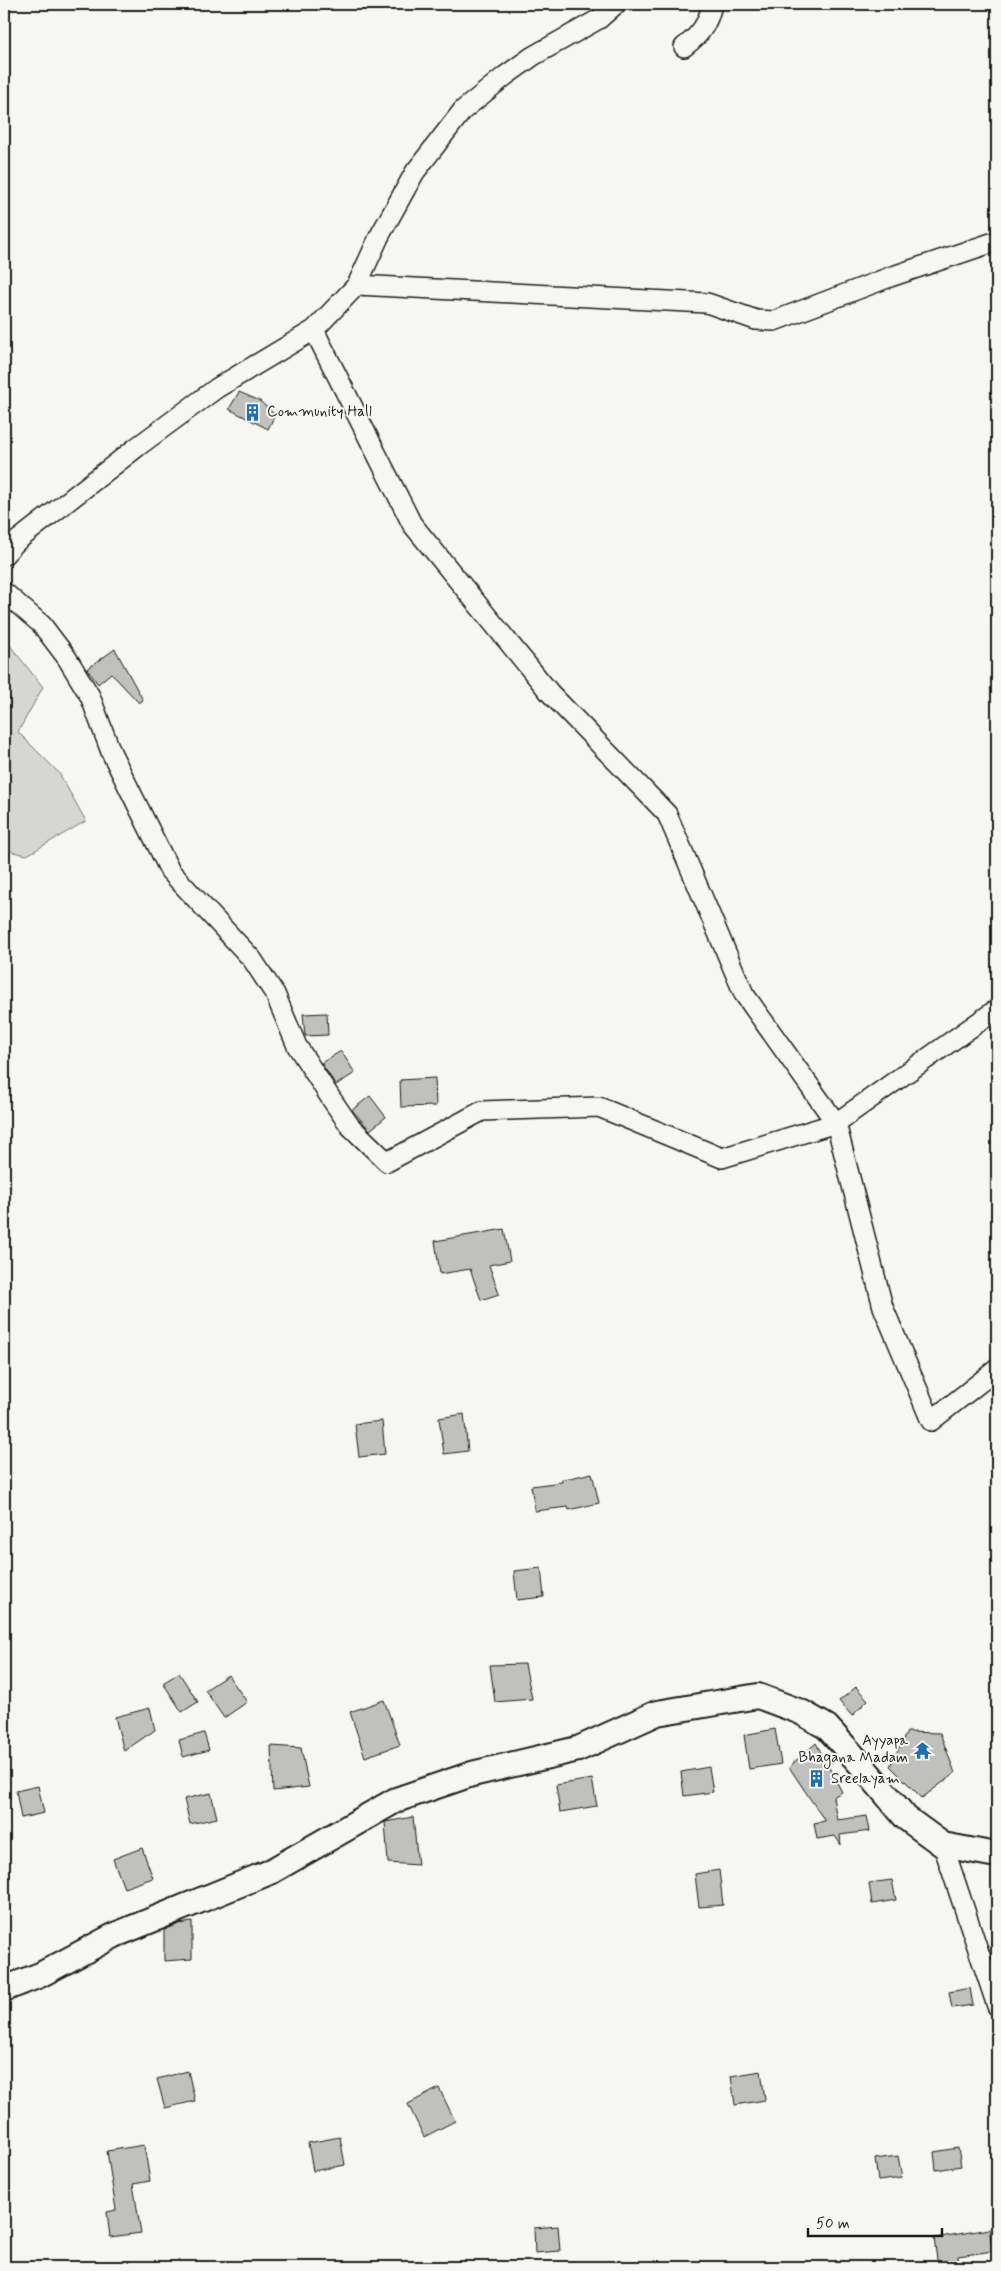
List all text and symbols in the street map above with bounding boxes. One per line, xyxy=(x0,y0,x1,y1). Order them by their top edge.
building icon: Community Hall xyxy=(243,402,263,422)
place label: Community Hall xyxy=(267,402,372,422)
place label: Ayyapa Bhagana Madam xyxy=(799,1731,909,1769)
temple icon: Ayyapa Bhagana Madam xyxy=(912,1740,932,1760)
building icon: Sreelayam xyxy=(807,1769,827,1789)
place label: Sreelayam xyxy=(831,1769,900,1789)
scale bar xyxy=(808,2206,942,2238)
text: 50 m xyxy=(816,2214,850,2234)

